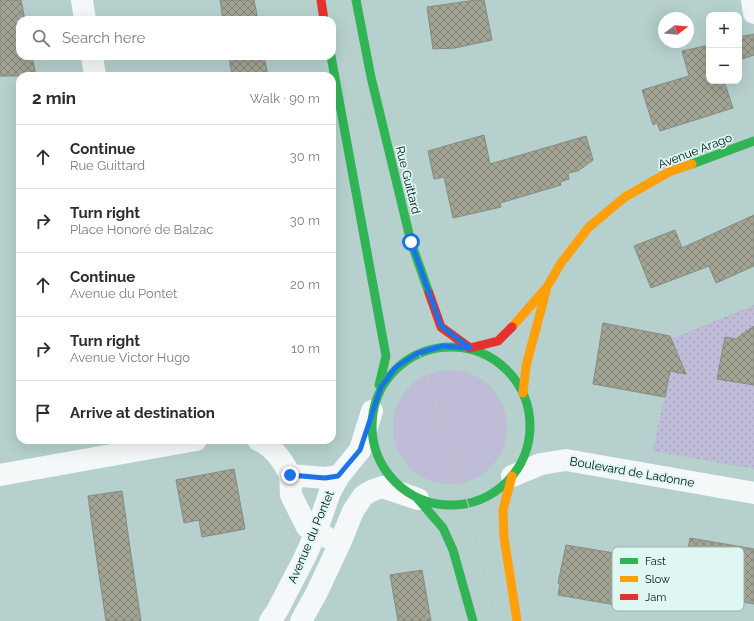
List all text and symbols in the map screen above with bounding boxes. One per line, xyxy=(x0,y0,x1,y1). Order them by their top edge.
north arrow xyxy=(658,12,694,48)
map controls xyxy=(706,12,742,84)
button: + xyxy=(706,12,742,48)
search box xyxy=(16,16,336,60)
icon: search xyxy=(30,27,52,49)
text: Search here xyxy=(62,29,145,47)
button: − xyxy=(706,48,742,84)
text: 2 min xyxy=(32,88,76,108)
text: Walk · 90 m xyxy=(250,91,320,106)
street label: Avenue Arago xyxy=(656,130,734,172)
text: Continue xyxy=(70,140,135,158)
street label: Rue Guittard xyxy=(393,145,423,215)
icon: ahead xyxy=(32,146,54,168)
text: 30 m xyxy=(290,149,320,164)
text: Rue Guittard xyxy=(70,158,145,173)
text: Turn right xyxy=(70,204,140,222)
icon: right xyxy=(32,210,54,232)
text: 30 m xyxy=(290,213,320,228)
text: Place Honoré de Balzac xyxy=(70,222,214,237)
route start xyxy=(402,233,420,251)
text: Continue xyxy=(70,268,135,286)
icon: ahead xyxy=(32,274,54,296)
text: 20 m xyxy=(290,277,320,292)
text: Avenue du Pontet xyxy=(70,286,177,301)
text: Turn right xyxy=(70,332,140,350)
icon: right xyxy=(32,338,54,360)
text: 10 m xyxy=(291,341,320,356)
text: Avenue Victor Hugo xyxy=(70,350,190,365)
icon: arrive xyxy=(32,402,54,424)
text: Arrive at destination xyxy=(70,404,215,422)
street label: Boulevard de Ladonne xyxy=(568,454,696,490)
route end xyxy=(281,466,299,484)
street label: Avenue du Pontet xyxy=(285,489,337,585)
legend xyxy=(612,547,744,611)
text: Fast xyxy=(645,555,666,568)
text: Slow xyxy=(645,573,670,586)
text: Jam xyxy=(645,591,666,604)

